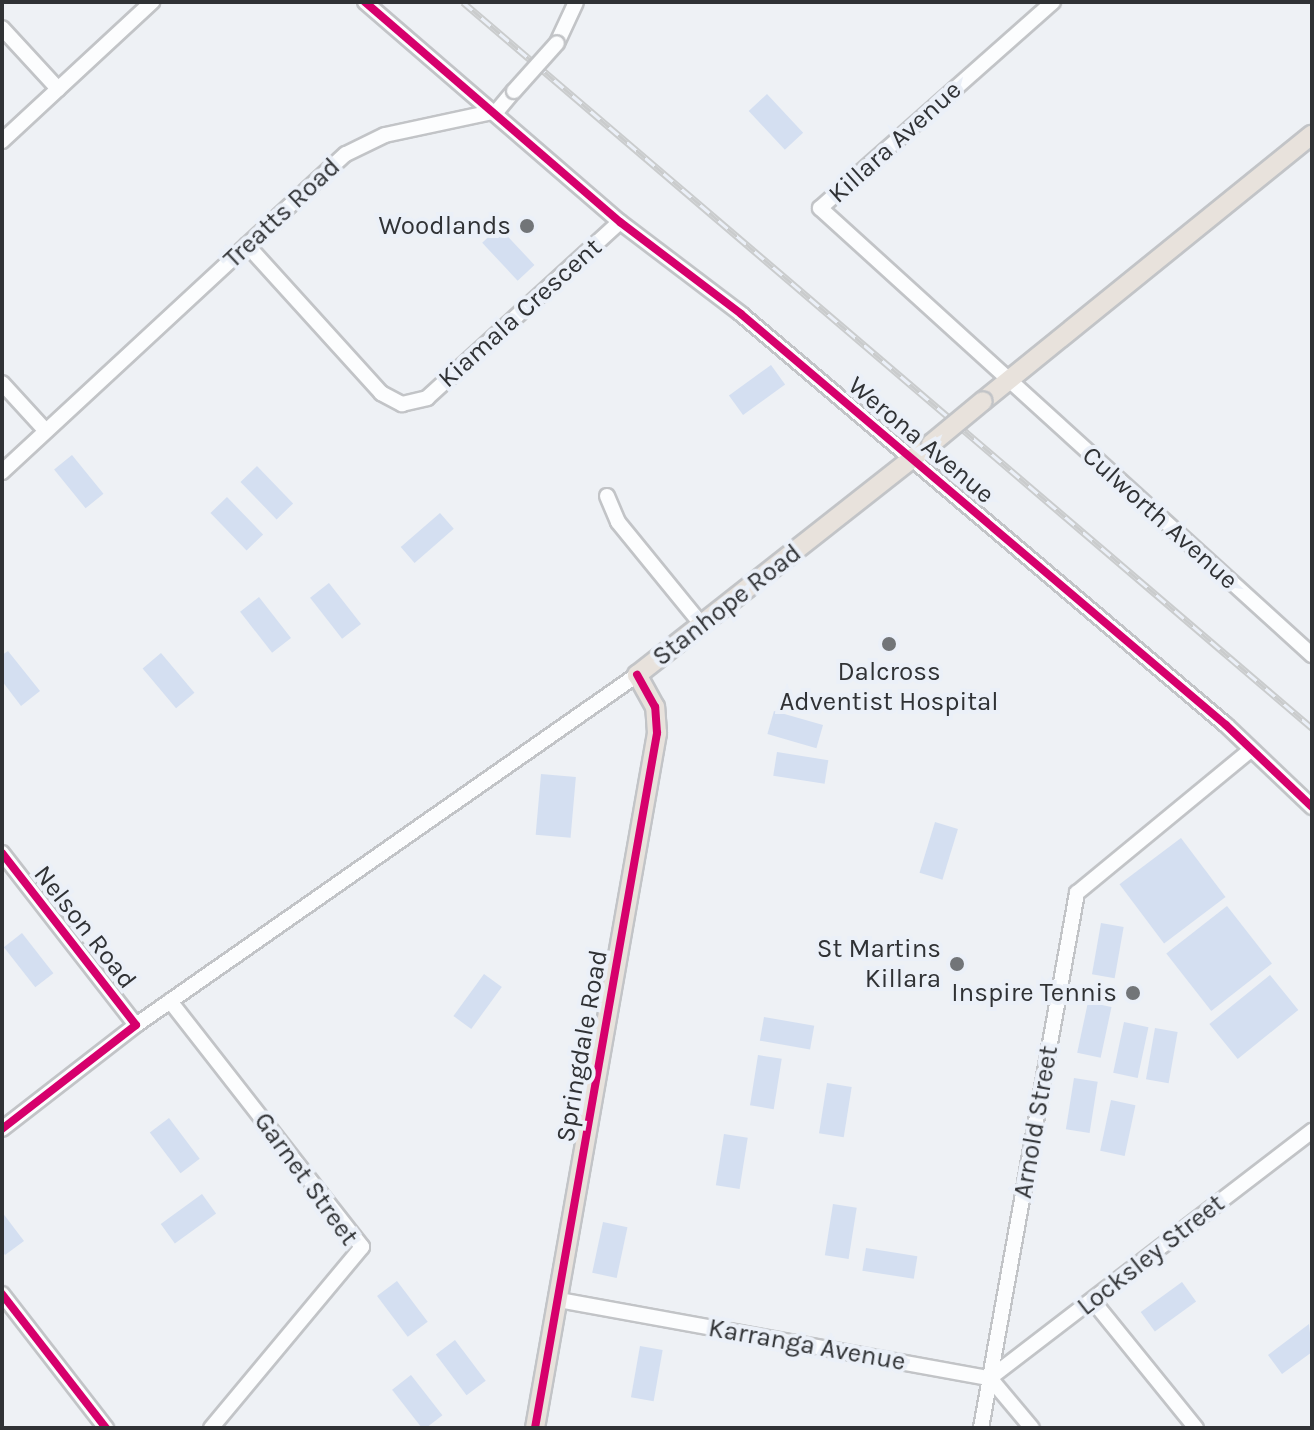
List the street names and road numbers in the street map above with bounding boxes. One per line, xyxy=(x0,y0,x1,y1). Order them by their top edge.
street label: Killara Avenue xyxy=(822,74,968,210)
street label: Treatts Road xyxy=(217,151,347,275)
street label: Kiamala Crescent xyxy=(432,232,608,394)
street label: Werona Avenue xyxy=(842,370,1000,510)
street label: Culworth Avenue xyxy=(1076,440,1244,596)
street label: Stanhope Road xyxy=(646,537,808,673)
street label: Nelson Road xyxy=(27,859,143,995)
street label: Springdale Road xyxy=(550,947,614,1145)
street label: Arnold Street xyxy=(1007,1043,1065,1201)
street label: Garnet Street xyxy=(247,1106,365,1252)
street label: Locksley Street xyxy=(1071,1188,1231,1322)
street label: Karranga Avenue xyxy=(706,1312,908,1378)

